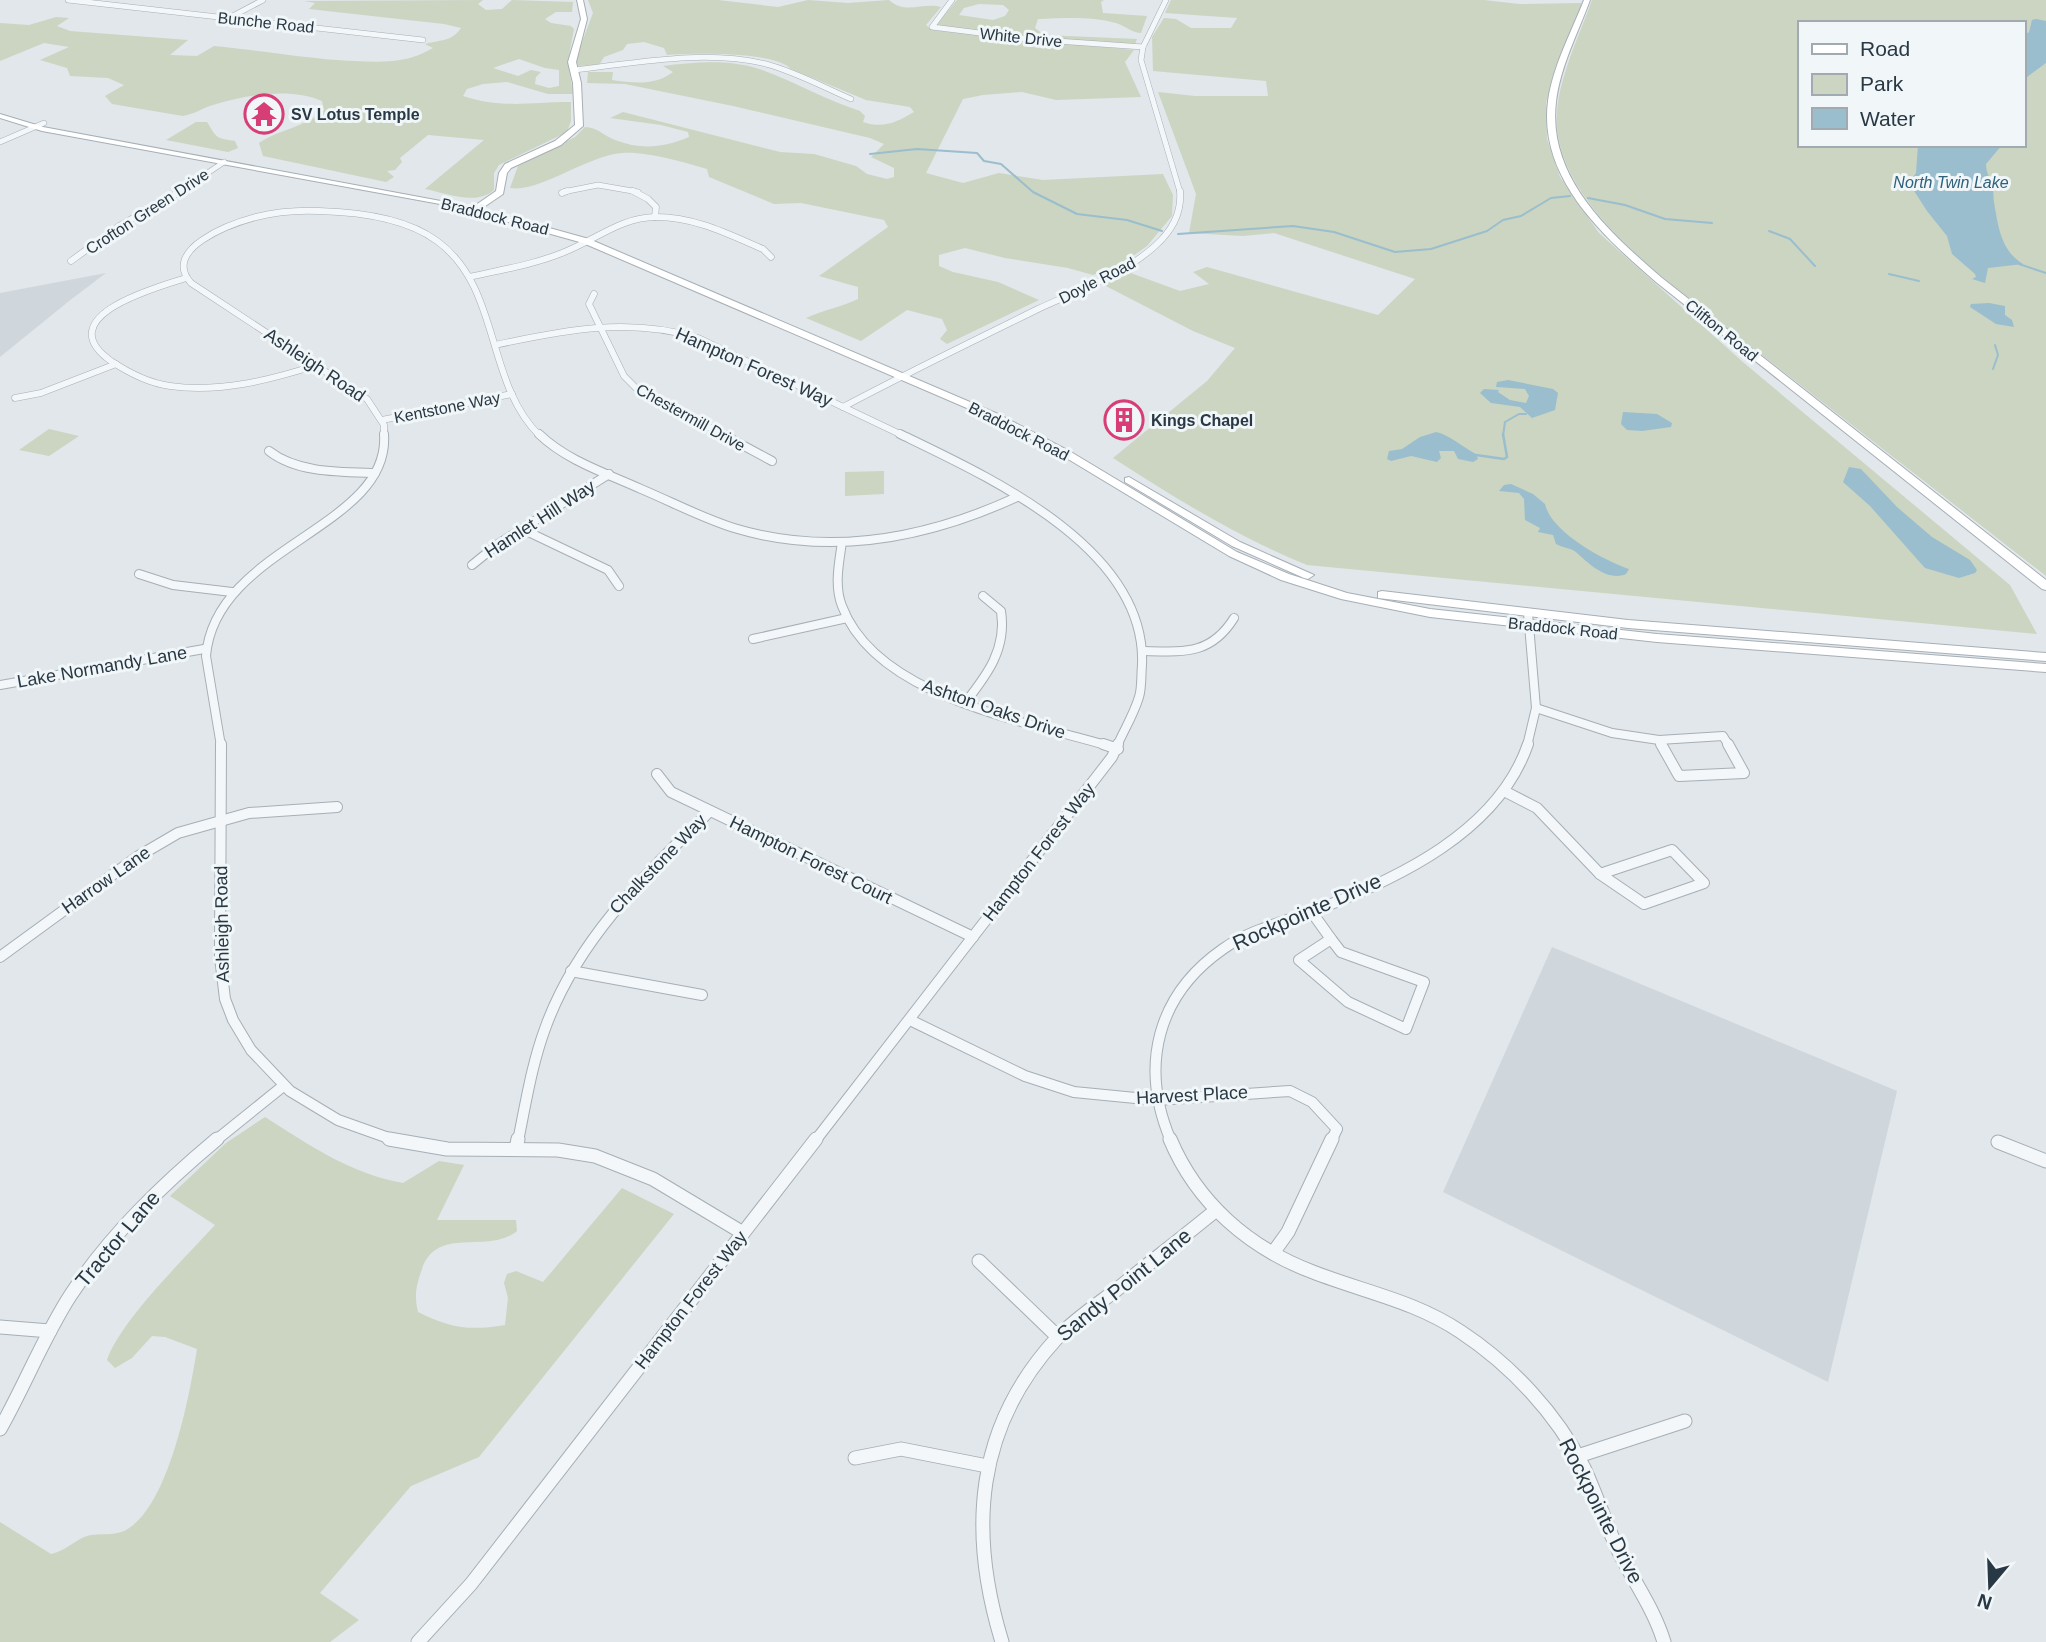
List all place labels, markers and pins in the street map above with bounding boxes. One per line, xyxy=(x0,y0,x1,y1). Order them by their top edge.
temple icon: SV Lotus Temple xyxy=(243,93,285,135)
place label: SV Lotus Temple xyxy=(291,106,420,123)
building icon: Kings Chapel xyxy=(1103,399,1145,441)
place label: Kings Chapel xyxy=(1151,412,1253,429)

